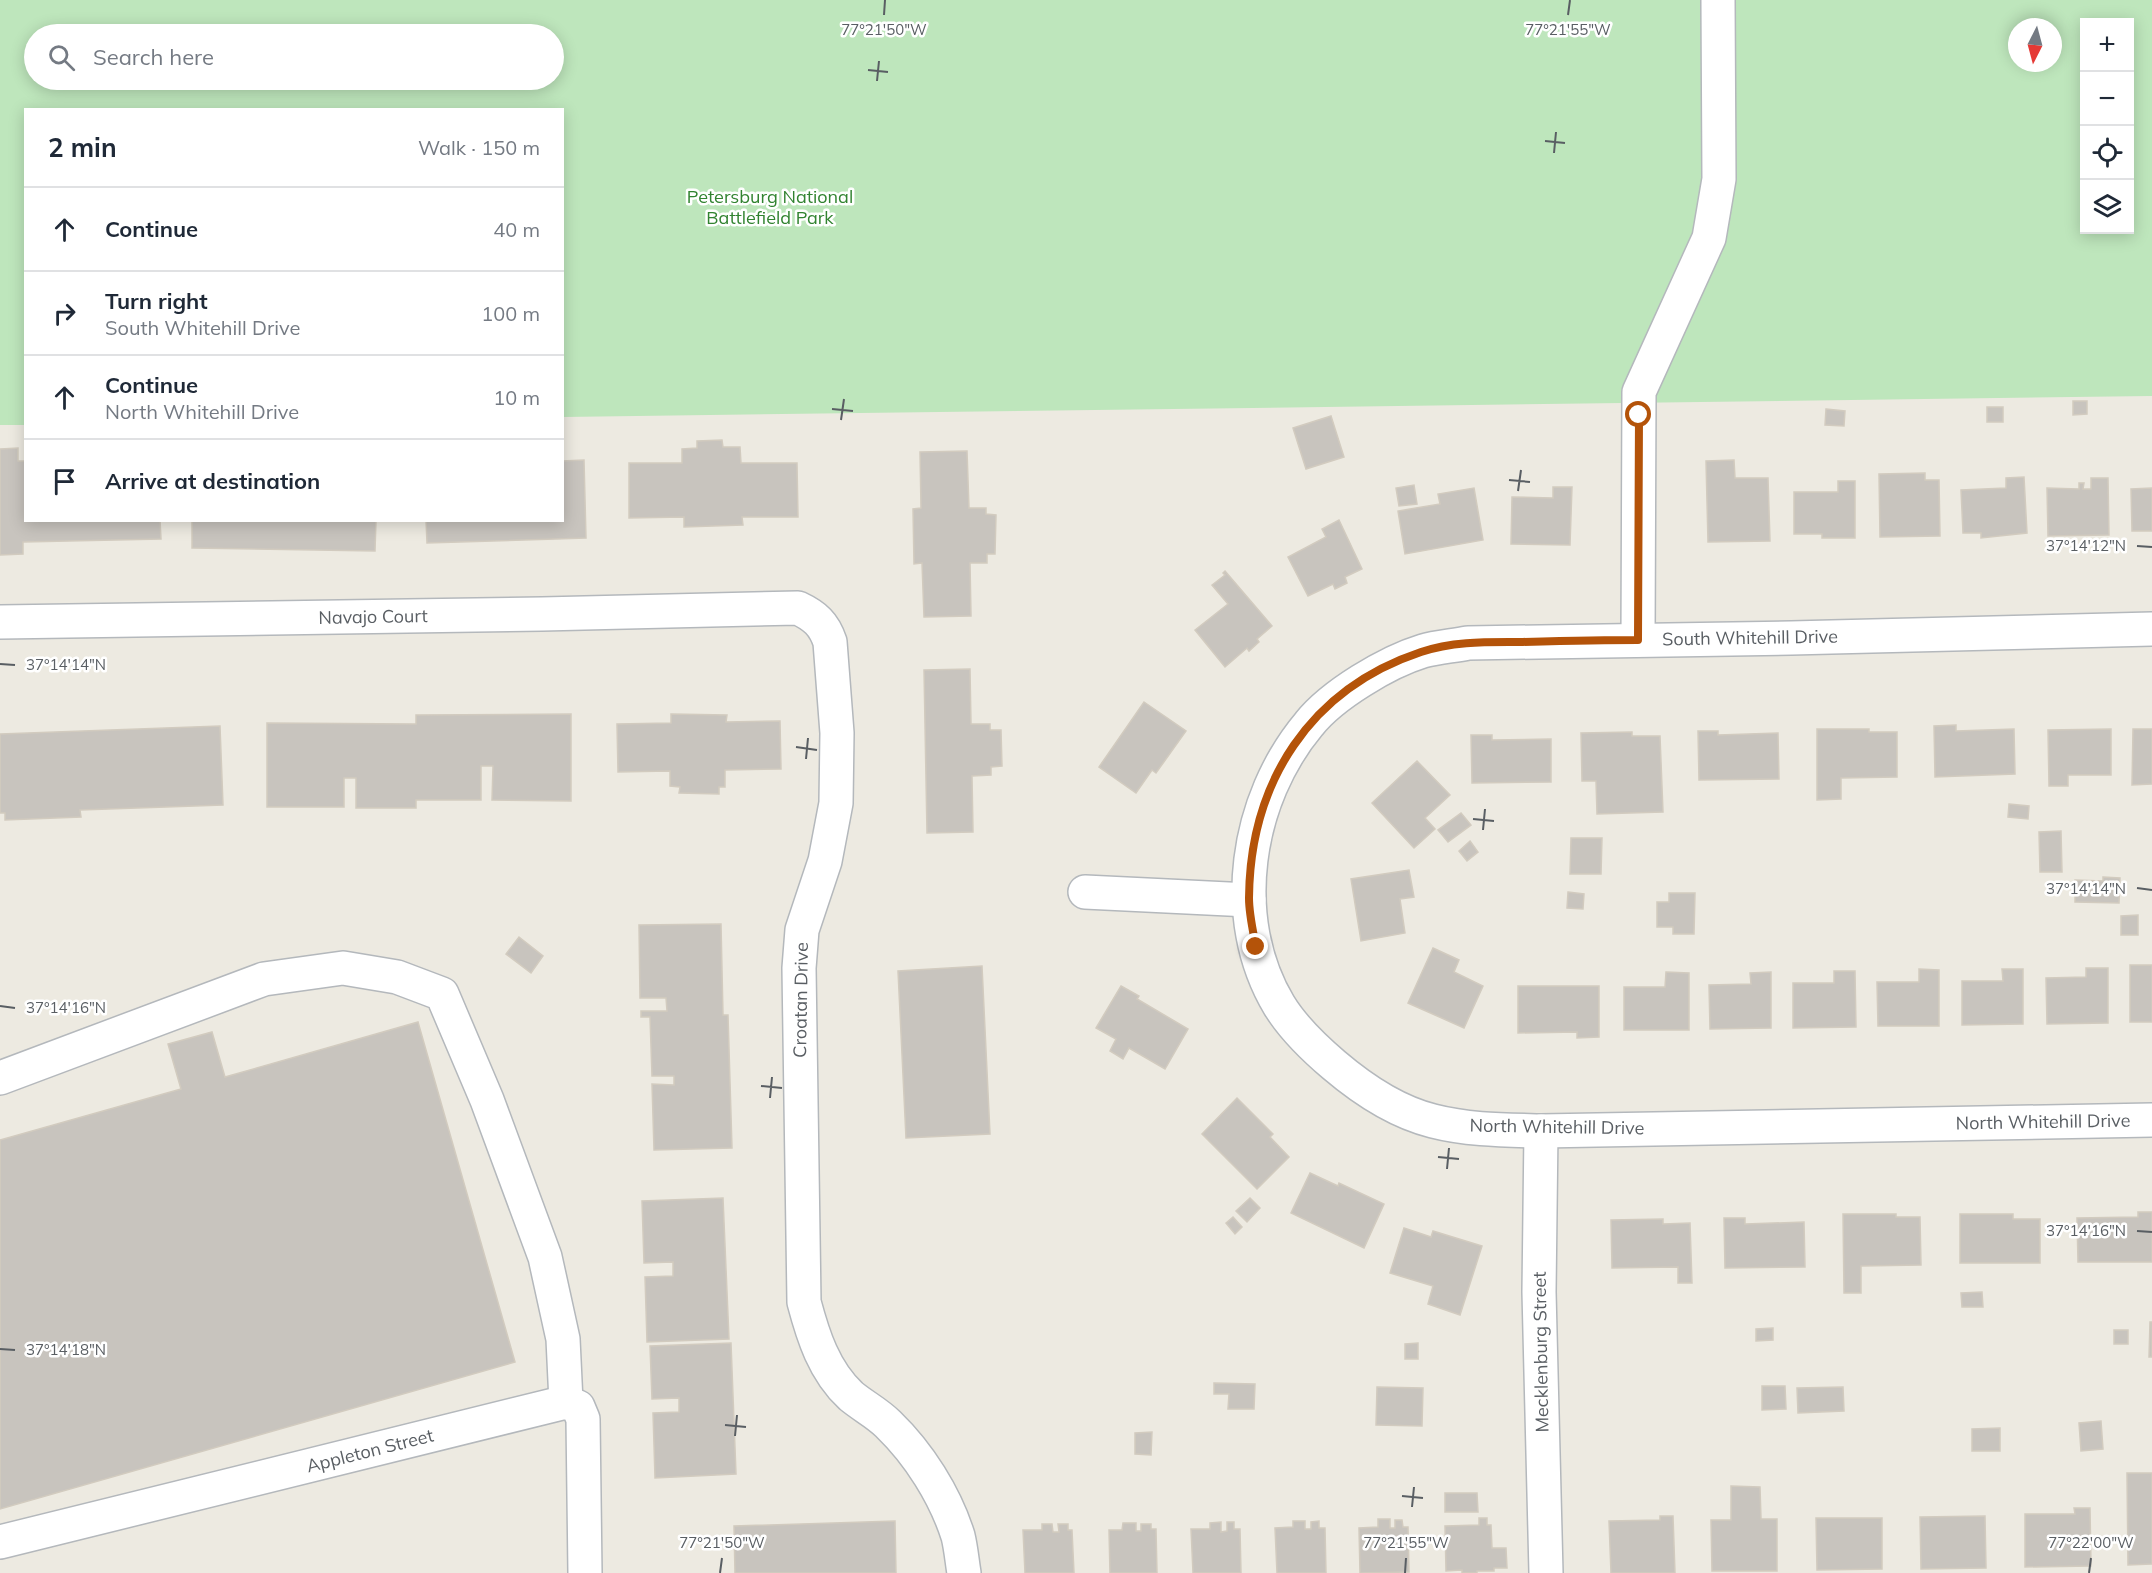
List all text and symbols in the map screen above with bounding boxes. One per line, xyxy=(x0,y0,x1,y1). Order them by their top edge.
north arrow xyxy=(2008,18,2062,72)
map controls xyxy=(2080,18,2134,234)
button: + xyxy=(2080,18,2134,72)
text: 77°21'50"W xyxy=(841,20,927,39)
text: 77°21'55"W xyxy=(1525,20,1611,39)
search box xyxy=(24,24,564,90)
icon: search xyxy=(45,41,78,74)
text: Search here xyxy=(93,43,214,71)
button: − xyxy=(2080,72,2134,126)
button: locate xyxy=(2080,126,2134,180)
text: 2 min xyxy=(48,131,117,164)
text: Walk · 150 m xyxy=(418,135,540,160)
button: layers xyxy=(2080,180,2134,234)
park label: Petersburg National Battlefield Park xyxy=(687,185,853,229)
icon: ahead xyxy=(48,213,81,246)
text: Continue xyxy=(105,215,198,243)
text: 40 m xyxy=(493,217,540,242)
text: Turn right xyxy=(105,287,208,315)
icon: right xyxy=(48,297,81,330)
text: 100 m xyxy=(481,301,540,326)
text: South Whitehill Drive xyxy=(105,315,300,340)
text: Continue xyxy=(105,371,198,399)
icon: ahead xyxy=(48,381,81,414)
text: 10 m xyxy=(493,385,540,410)
text: North Whitehill Drive xyxy=(105,399,299,424)
route start xyxy=(1625,401,1651,427)
icon: arrive xyxy=(48,465,81,498)
text: Arrive at destination xyxy=(105,467,320,495)
text: 37°14'12"N xyxy=(2046,536,2126,555)
street label: Navajo Court xyxy=(318,604,428,629)
street label: South Whitehill Drive xyxy=(1662,624,1838,651)
text: 37°14'14"N xyxy=(26,655,106,674)
text: 37°14'14"N xyxy=(2046,879,2126,898)
route end xyxy=(1242,933,1268,959)
street label: Croatan Drive xyxy=(788,942,813,1058)
text: 37°14'16"N xyxy=(26,998,106,1017)
street label: North Whitehill Drive xyxy=(1955,1108,2131,1135)
street label: North Whitehill Drive xyxy=(1469,1113,1645,1140)
text: 37°14'16"N xyxy=(2046,1221,2126,1240)
street label: Mecklenburg Street xyxy=(1528,1271,1553,1433)
text: 37°14'18"N xyxy=(26,1340,106,1359)
street label: Appleton Street xyxy=(304,1424,436,1477)
text: 77°21'50"W xyxy=(679,1533,765,1552)
text: 77°21'55"W xyxy=(1363,1533,1449,1552)
text: 77°22'00"W xyxy=(2048,1533,2134,1552)

